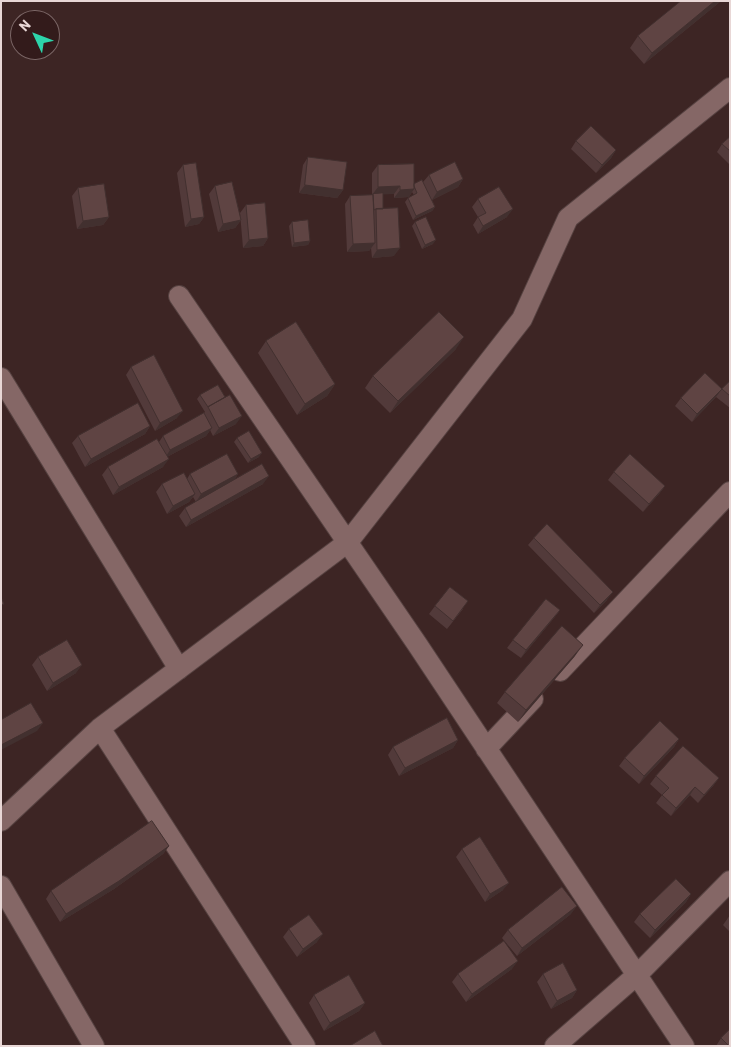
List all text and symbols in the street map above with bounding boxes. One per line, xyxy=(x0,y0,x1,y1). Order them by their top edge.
north arrow xyxy=(10,10,60,60)
text: N xyxy=(15,16,34,34)

